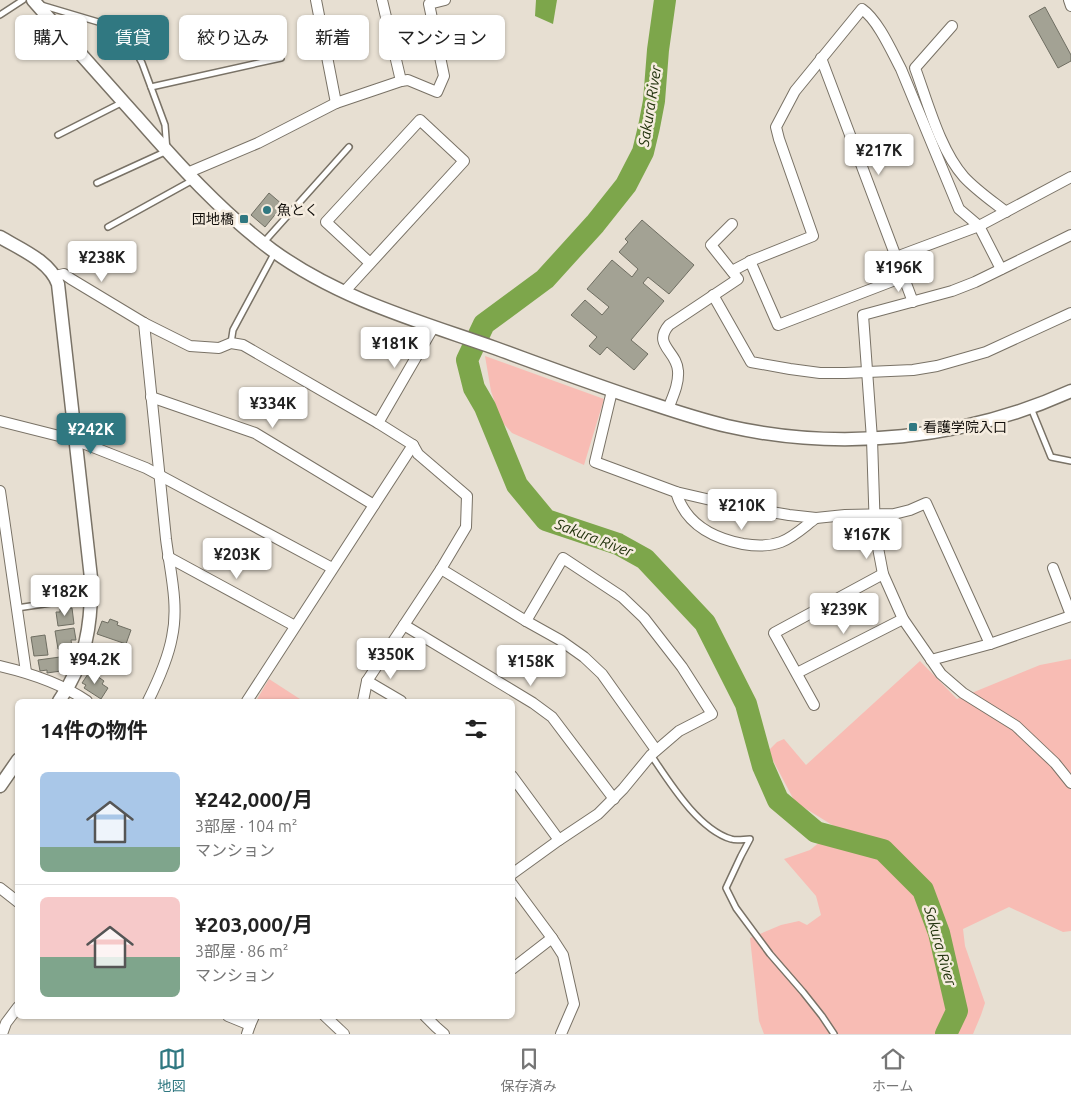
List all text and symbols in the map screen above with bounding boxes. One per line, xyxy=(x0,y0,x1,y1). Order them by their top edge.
chip: 購入 xyxy=(15,15,87,60)
chip: 賃貸 xyxy=(97,15,169,60)
chip: 絞り込み xyxy=(179,15,287,60)
chip: 新着 xyxy=(297,15,369,60)
chip: マンション xyxy=(379,15,505,60)
water label: Sakura River xyxy=(635,63,664,149)
pin: ¥217K xyxy=(844,134,914,176)
text: ¥217K xyxy=(856,141,902,159)
place label: 魚とく xyxy=(277,202,319,218)
marker: 魚とく xyxy=(261,204,273,216)
place label: 団地橋 xyxy=(192,211,234,227)
marker: 団地橋 xyxy=(238,213,250,225)
pin: ¥238K xyxy=(67,240,137,283)
text: ¥238K xyxy=(79,248,125,266)
pin: ¥196K xyxy=(864,250,934,293)
text: ¥196K xyxy=(876,258,922,276)
pin: ¥181K xyxy=(360,326,430,369)
text: ¥181K xyxy=(372,334,418,352)
pin: ¥334K xyxy=(238,386,308,429)
text: ¥334K xyxy=(250,394,296,412)
pin: ¥242K xyxy=(56,412,126,455)
place label: 看護学院入口 xyxy=(923,419,1007,435)
text: ¥242K xyxy=(68,420,114,438)
marker: 看護学院入口 xyxy=(907,421,919,433)
pin: ¥210K xyxy=(707,488,777,531)
text: ¥210K xyxy=(719,496,765,514)
water label: Sakura River xyxy=(552,515,637,561)
pin: ¥167K xyxy=(832,518,902,560)
text: ¥167K xyxy=(844,525,890,543)
pin: ¥203K xyxy=(202,538,272,580)
text: ¥203K xyxy=(214,545,260,563)
pin: ¥182K xyxy=(30,574,100,617)
text: ¥182K xyxy=(42,582,88,600)
pin: ¥239K xyxy=(809,592,879,635)
text: ¥239K xyxy=(821,600,867,618)
pin: ¥350K xyxy=(356,638,426,680)
pin: ¥94.2K xyxy=(54,642,136,685)
pin: ¥158K xyxy=(496,644,566,687)
text: ¥350K xyxy=(368,645,414,663)
text: ¥94.2K xyxy=(70,650,120,668)
text: ¥158K xyxy=(508,652,554,670)
icon: filters xyxy=(462,715,490,743)
text: 14件の物件 xyxy=(40,718,148,742)
text: ¥242,000/月 xyxy=(195,787,313,811)
icon: home xyxy=(80,792,140,852)
text: 3部屋 · 104 m² xyxy=(195,817,298,835)
text: マンション xyxy=(195,841,275,859)
water label: Sakura River xyxy=(921,903,960,989)
text: ¥203,000/月 xyxy=(195,912,313,936)
icon: home xyxy=(80,917,140,977)
text: 3部屋 · 86 m² xyxy=(195,942,289,960)
text: マンション xyxy=(195,966,275,984)
tab: 地図 xyxy=(158,1045,186,1095)
tab: 保存済み xyxy=(501,1045,557,1095)
tab: ホーム xyxy=(872,1045,913,1095)

